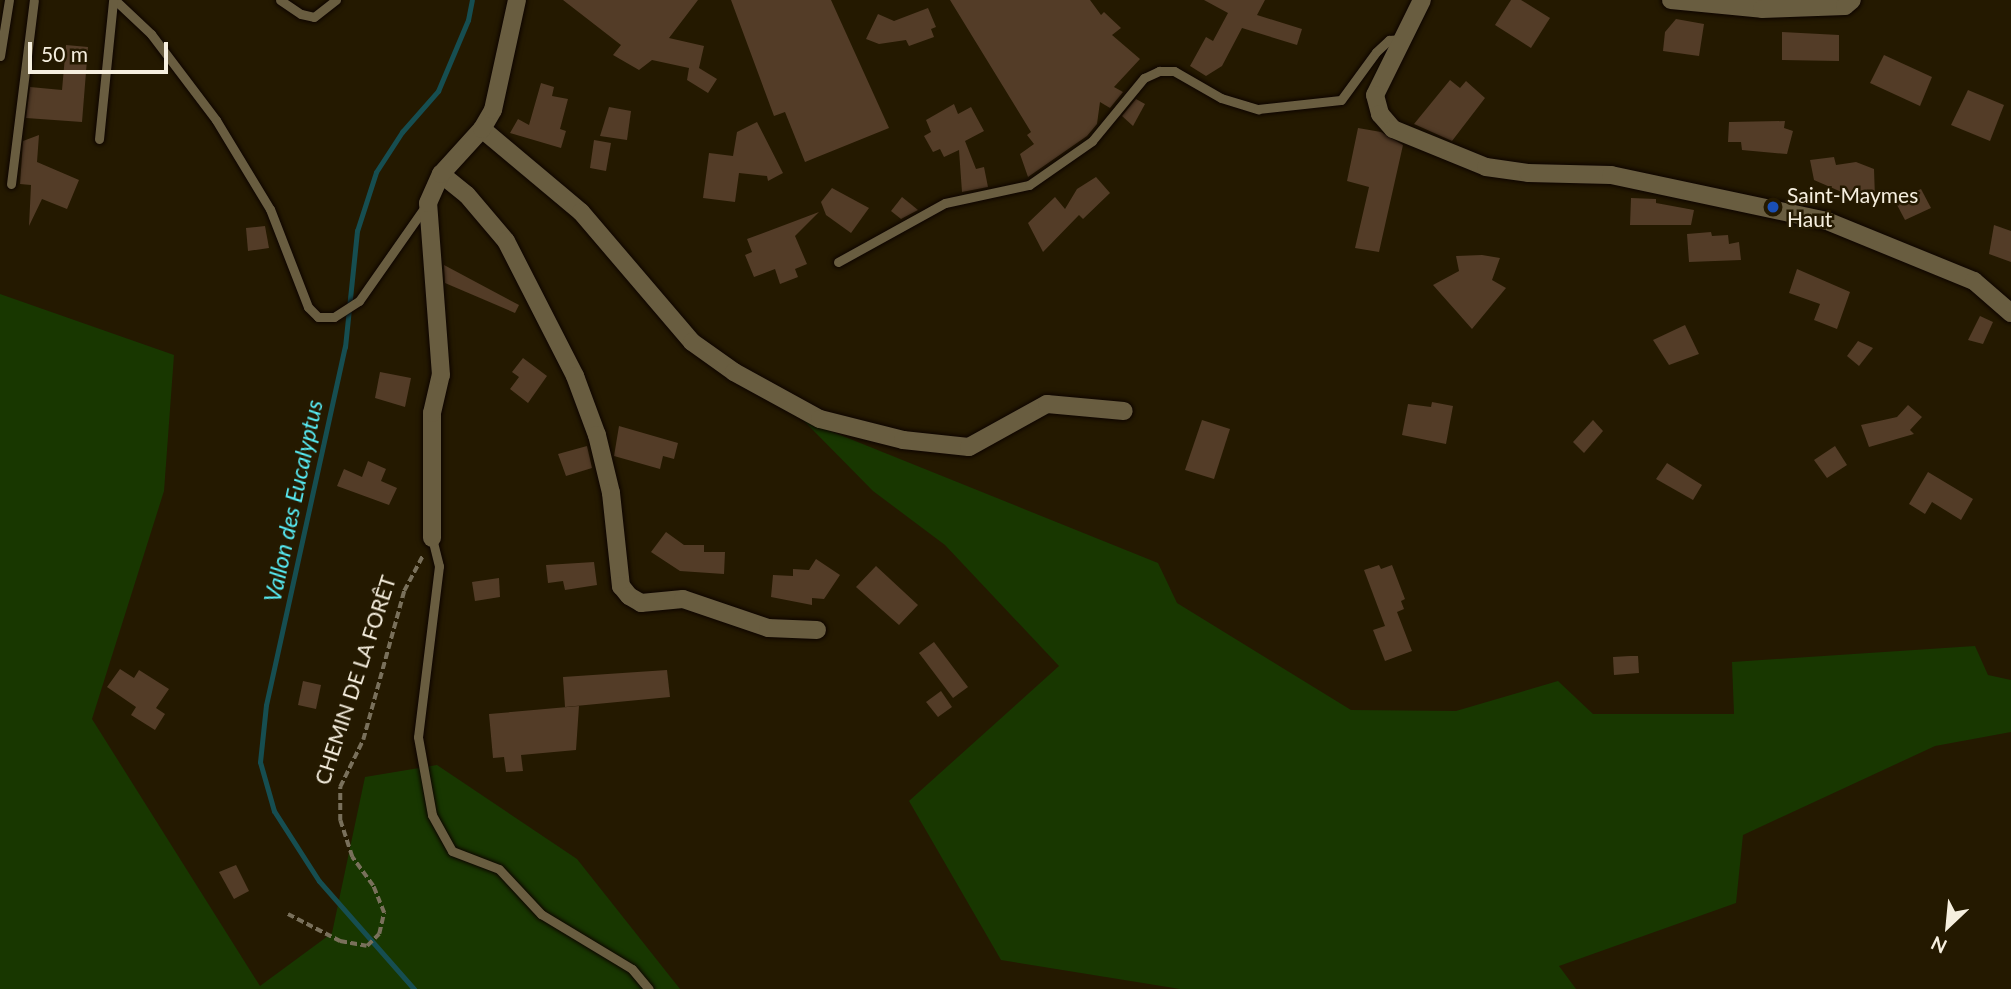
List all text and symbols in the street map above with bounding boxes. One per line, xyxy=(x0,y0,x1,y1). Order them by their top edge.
scale bar xyxy=(32,28,172,72)
text: 50 m xyxy=(41,41,88,66)
place label: Saint-Maymes Haut xyxy=(1787,182,1918,232)
marker: Saint-Maymes Haut xyxy=(1765,199,1781,215)
water label: Vallon des Eucalyptus xyxy=(258,397,328,605)
street label: CHEMIN DE LA FORÊT xyxy=(309,572,401,788)
north arrow xyxy=(1913,891,1983,961)
text: N xyxy=(1927,932,1950,959)

